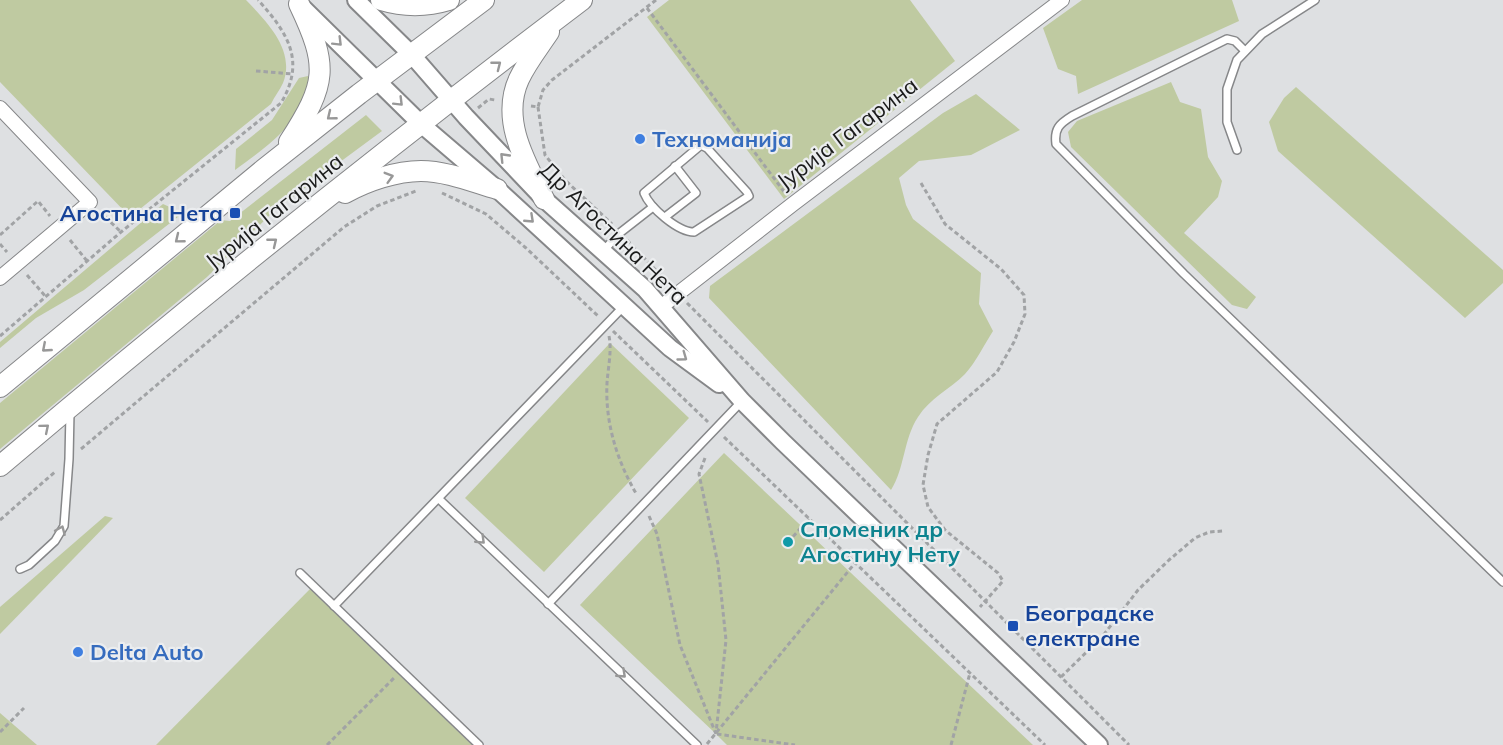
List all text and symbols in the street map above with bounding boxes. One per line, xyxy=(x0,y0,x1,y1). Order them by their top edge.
one-way arrow xyxy=(330,35,341,46)
one-way arrow xyxy=(490,61,501,72)
street label: Јурија Гагарина xyxy=(771,71,923,195)
one-way arrow xyxy=(392,95,403,105)
one-way arrow xyxy=(327,109,338,120)
place label: Техноманија xyxy=(652,125,792,153)
marker: Техноманија xyxy=(633,132,647,146)
street label: Јурија Гагарина xyxy=(199,147,349,275)
one-way arrow xyxy=(500,153,511,164)
street label: Др Агостина Нета xyxy=(534,155,694,311)
one-way arrow xyxy=(383,172,394,184)
place label: Агостина Нета xyxy=(60,199,223,227)
marker: Агостина Нета xyxy=(228,206,242,220)
one-way arrow xyxy=(523,212,533,223)
one-way arrow xyxy=(175,231,186,242)
one-way arrow xyxy=(266,239,277,250)
one-way arrow xyxy=(42,341,53,352)
one-way arrow xyxy=(676,350,687,361)
one-way arrow xyxy=(38,424,49,435)
place label: Споменик др Агостину Нету xyxy=(800,515,961,568)
one-way arrow xyxy=(54,525,66,536)
one-way arrow xyxy=(473,532,484,543)
marker: Споменик др Агостину Нету xyxy=(781,535,795,549)
place label: Београдске електране xyxy=(1025,599,1154,652)
marker: Београдске електране xyxy=(1006,619,1020,633)
place label: Delta Auto xyxy=(90,638,203,666)
marker: Delta Auto xyxy=(71,645,85,659)
one-way arrow xyxy=(615,667,626,678)

